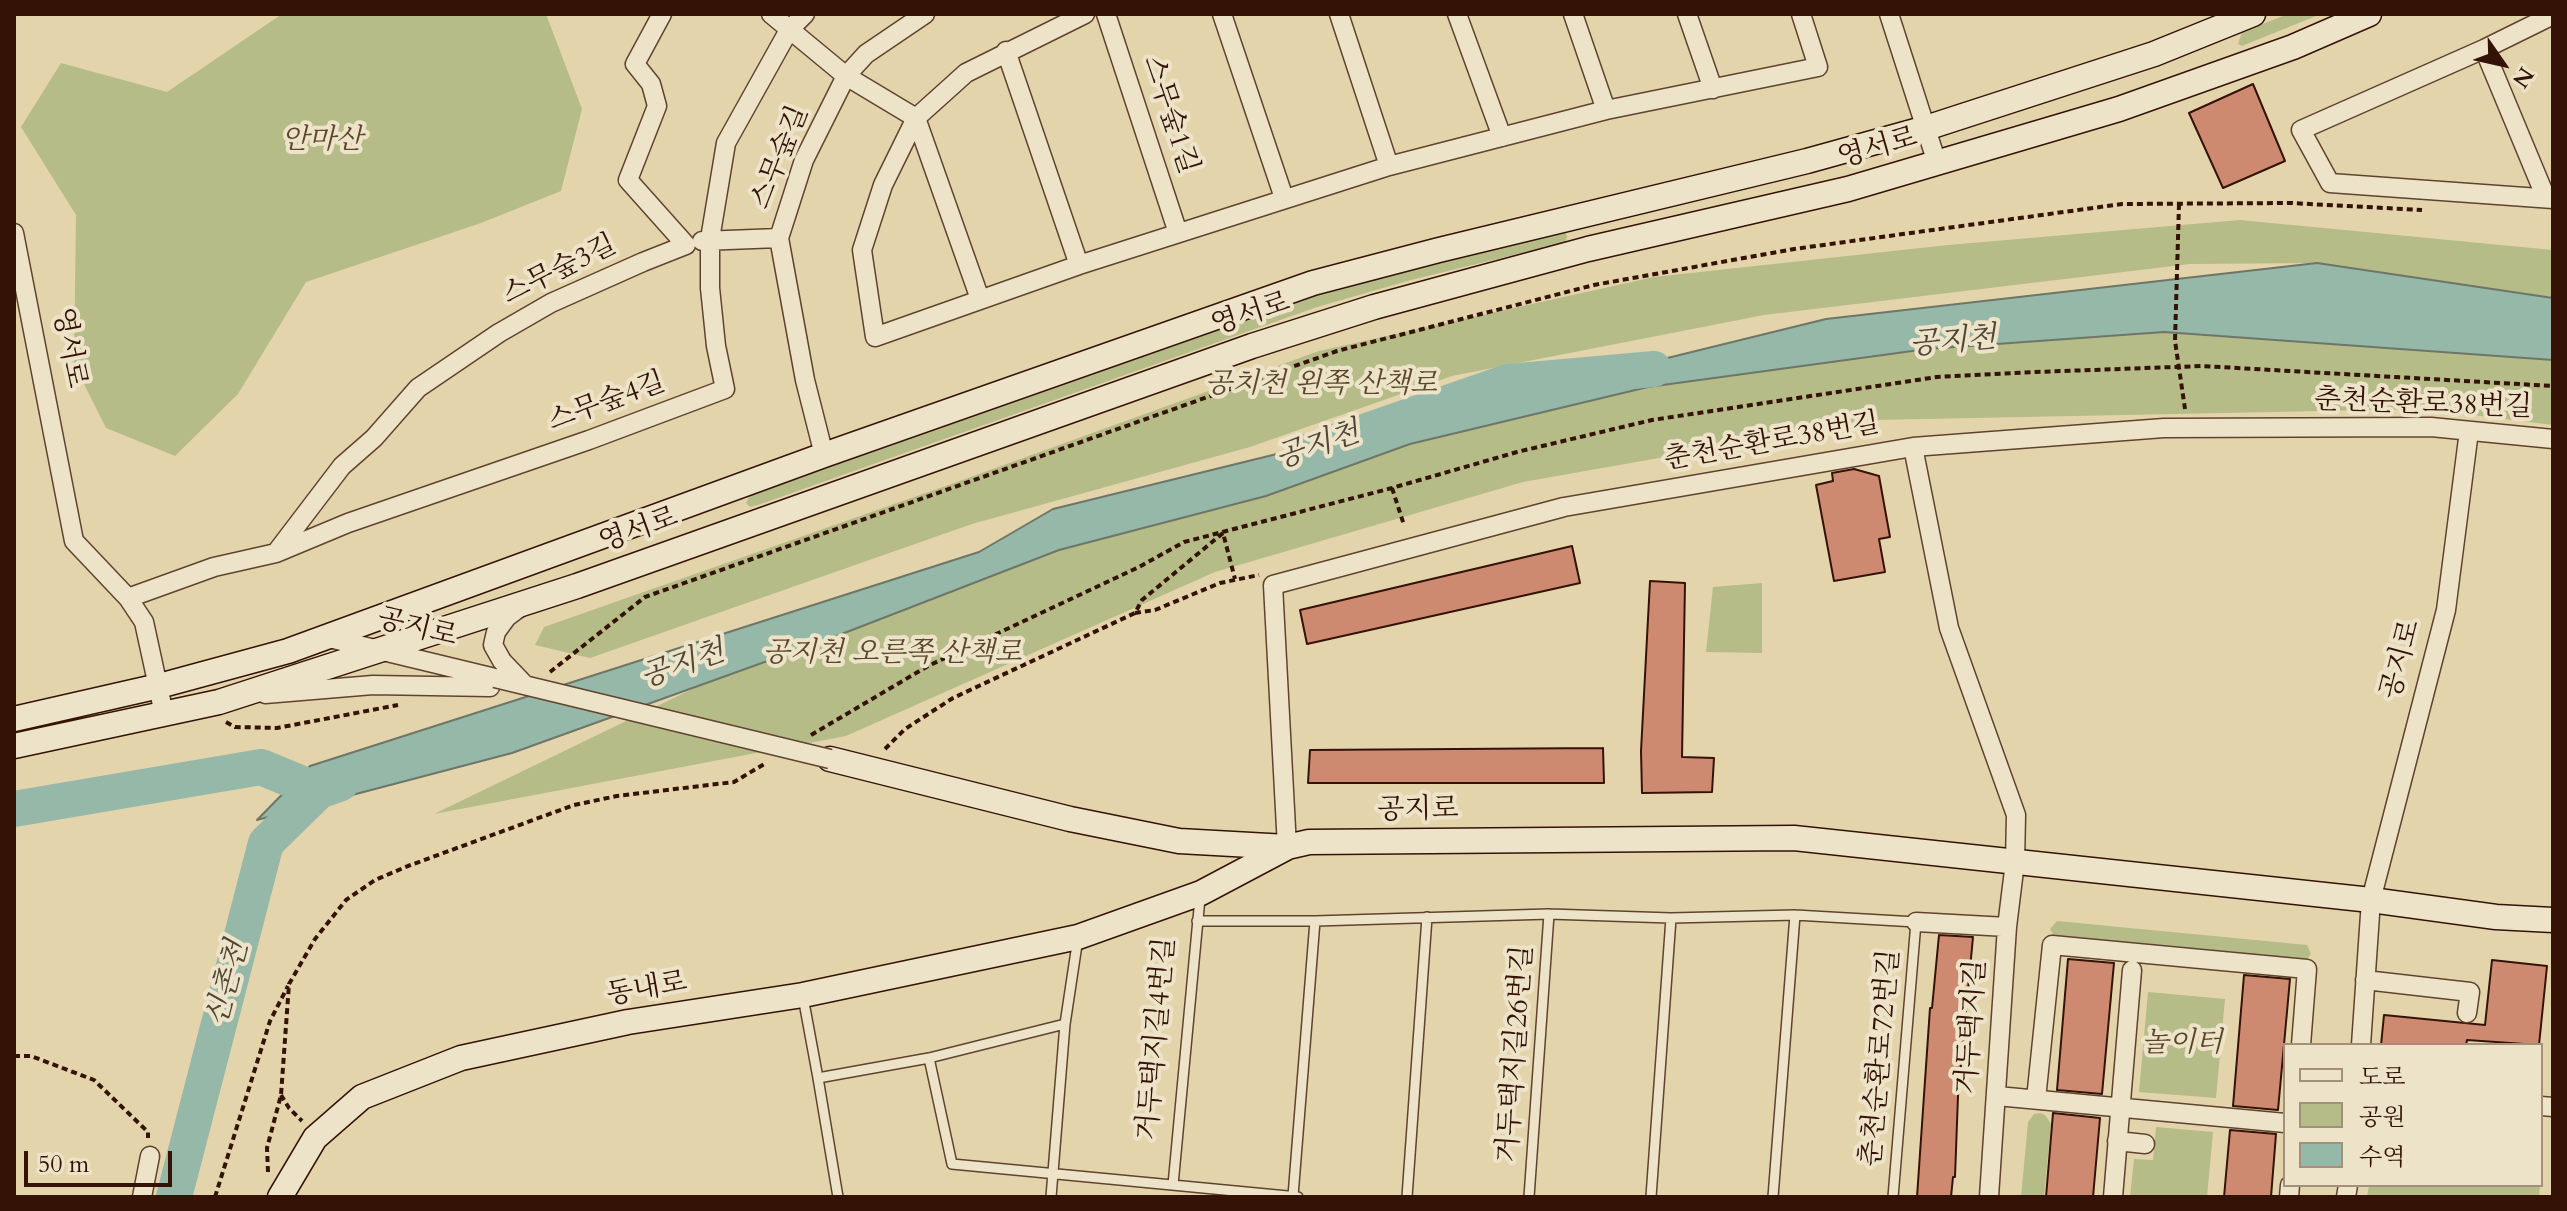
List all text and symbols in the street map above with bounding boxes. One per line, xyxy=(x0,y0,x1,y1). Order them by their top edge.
north arrow xyxy=(2463,24,2543,104)
street label: 스무숲1길 xyxy=(1134,52,1204,178)
text: N xyxy=(2505,61,2541,94)
street label: 스무숲길 xyxy=(745,102,817,214)
street label: 영서로 xyxy=(1834,122,1922,176)
park label: 안마산 xyxy=(281,125,363,159)
street label: 스무숲3길 xyxy=(498,229,622,313)
street label: 영서로 xyxy=(1207,286,1295,344)
street label: 영서로 xyxy=(44,305,92,391)
water label: 공지천 xyxy=(1908,321,1998,365)
street label: 스무숲4길 xyxy=(544,366,670,440)
park label: 공치천 왼쪽 산책로 xyxy=(1205,369,1437,403)
street label: 춘천순환로38번길 xyxy=(2313,384,2533,426)
street label: 춘천순환로38번길 xyxy=(1662,408,1882,478)
water label: 공지천 xyxy=(1271,416,1365,478)
street label: 영서로 xyxy=(595,501,683,561)
street label: 공지로 xyxy=(374,603,460,655)
street label: 공지로 xyxy=(2375,616,2429,704)
water label: 공지천 xyxy=(636,635,730,697)
park label: 공지천 오른쪽 산책로 xyxy=(762,638,1022,672)
street label: 공지로 xyxy=(1377,793,1459,829)
street label: 거두택지길4번길 xyxy=(1132,936,1184,1142)
water label: 신촌천 xyxy=(200,937,258,1031)
street label: 거두택지길26번길 xyxy=(1493,944,1541,1164)
street label: 춘천순환로72번길 xyxy=(1856,948,1908,1168)
street label: 거두택지길 xyxy=(1952,958,1994,1096)
street label: 동내로 xyxy=(604,966,690,1014)
park label: 놀이터 xyxy=(2141,1028,2223,1062)
legend xyxy=(2283,1043,2543,1187)
text: 도로 xyxy=(2359,1061,2405,1094)
text: 공원 xyxy=(2359,1101,2405,1134)
scale bar xyxy=(28,1135,176,1185)
text: 수역 xyxy=(2359,1141,2405,1174)
text: 50 m xyxy=(38,1148,89,1181)

